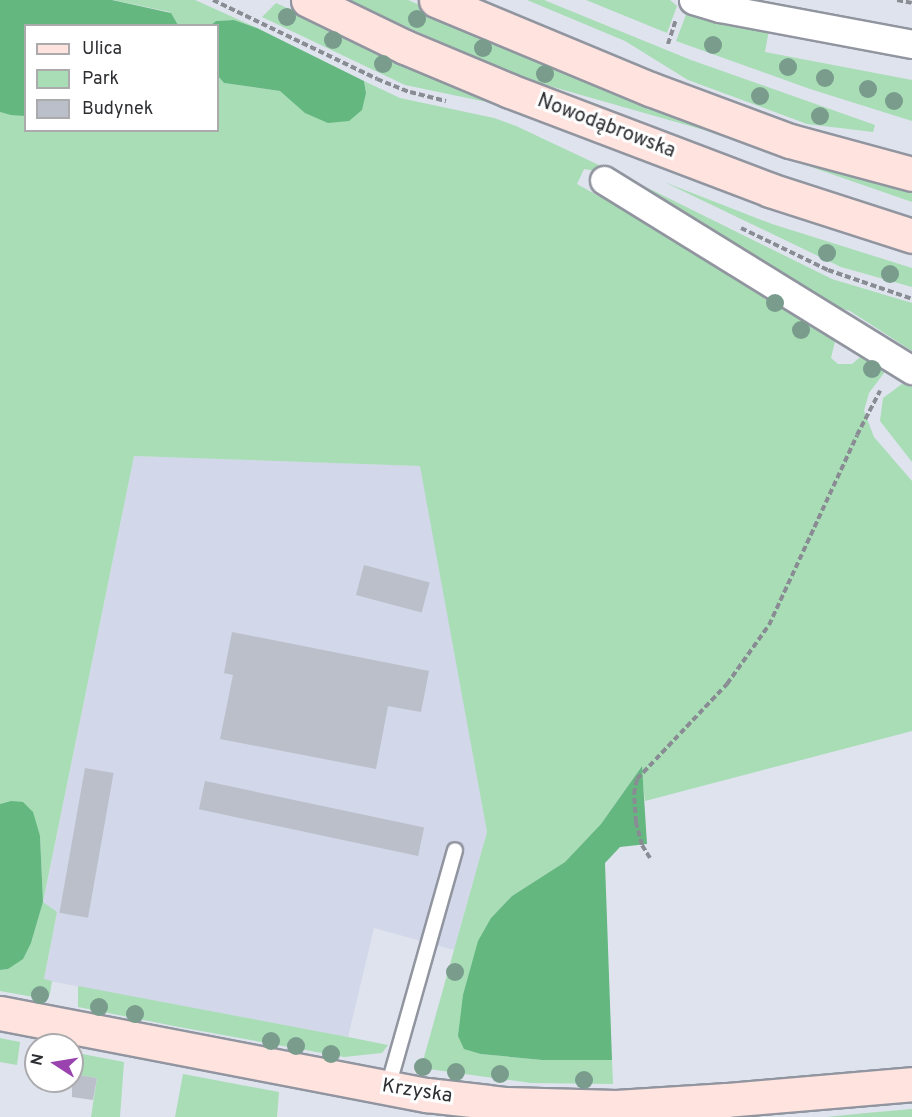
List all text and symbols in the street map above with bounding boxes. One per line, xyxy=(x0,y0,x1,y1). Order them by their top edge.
legend xyxy=(24,24,219,132)
text: Ulica xyxy=(82,38,122,61)
text: Park xyxy=(82,68,119,91)
street label: Nowodąbrowska xyxy=(534,90,678,164)
text: Budynek xyxy=(82,98,153,121)
north arrow xyxy=(24,1033,84,1093)
text: N xyxy=(27,1052,49,1067)
street label: Krzyska xyxy=(380,1075,454,1109)

